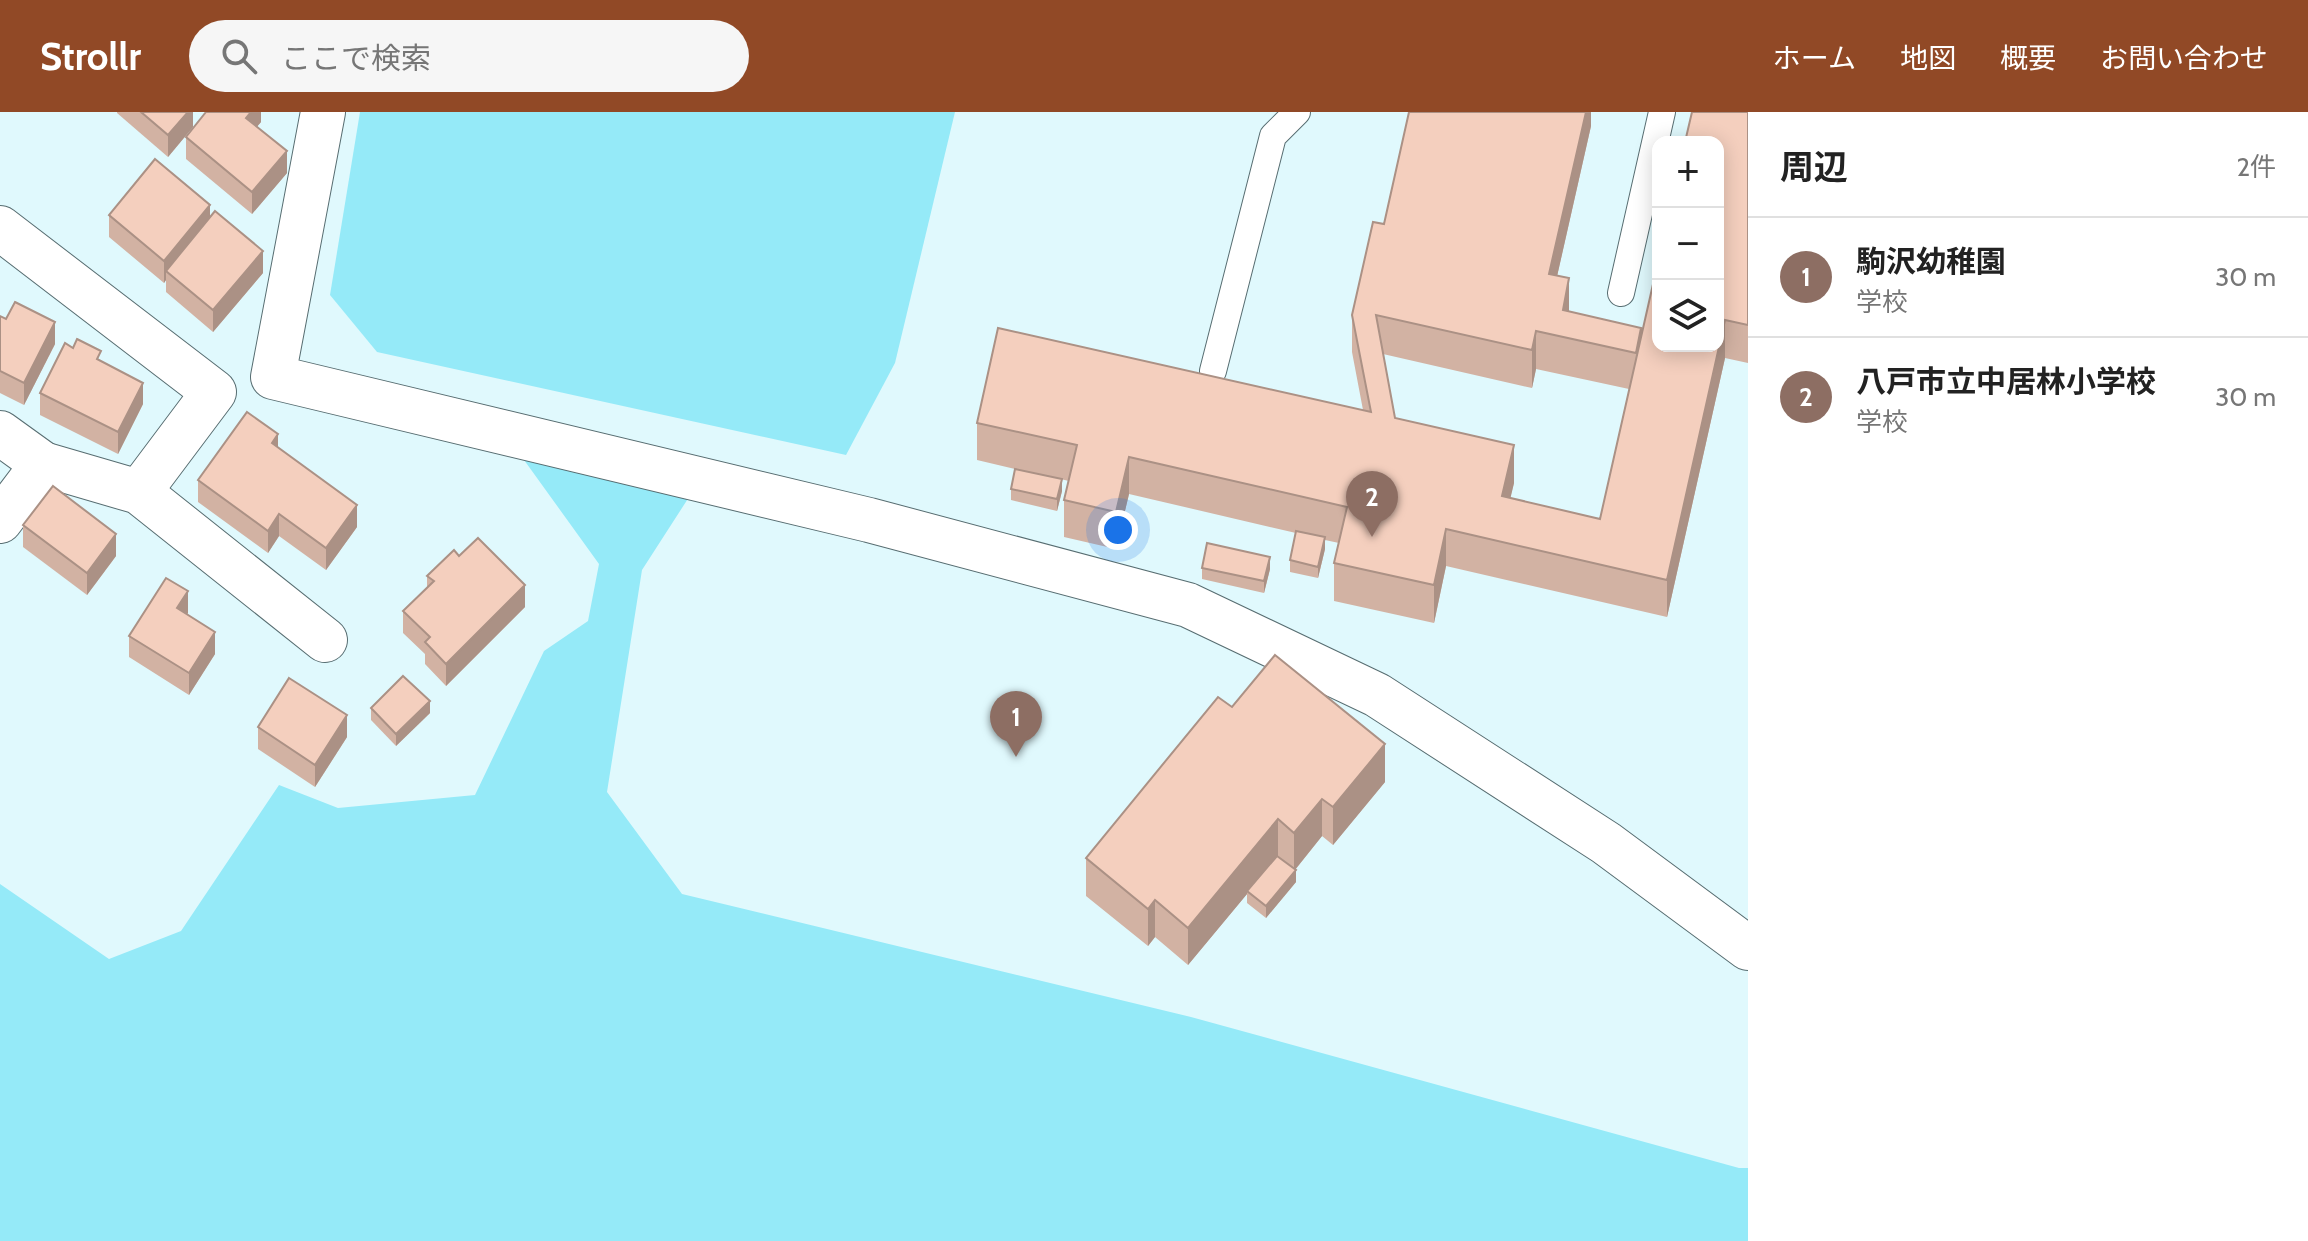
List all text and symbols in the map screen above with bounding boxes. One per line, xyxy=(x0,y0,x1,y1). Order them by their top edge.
search box xyxy=(189,20,749,92)
text: Strollr xyxy=(40,33,141,80)
icon: search xyxy=(217,34,261,78)
text: ここで検索 xyxy=(281,40,431,77)
text: ホーム xyxy=(1773,41,1856,75)
text: 地図 xyxy=(1900,41,1956,75)
text: 概要 xyxy=(2000,41,2056,75)
text: お問い合わせ xyxy=(2100,41,2268,75)
map controls xyxy=(1652,136,1724,352)
button: + xyxy=(1652,136,1724,208)
text: 周辺 xyxy=(1780,146,1848,188)
text: 2件 xyxy=(2236,151,2276,183)
button: − xyxy=(1652,208,1724,280)
text: 駒沢幼稚園 xyxy=(1856,243,2006,280)
text: 1 xyxy=(1801,261,1811,293)
text: 30 m xyxy=(2215,261,2276,293)
button: layers xyxy=(1652,280,1724,352)
text: 学校 xyxy=(1856,286,1908,318)
text: 八戸市立中居林小学校 xyxy=(1856,363,2156,400)
text: 2 xyxy=(1799,381,1813,413)
text: 30 m xyxy=(2215,381,2276,413)
text: 学校 xyxy=(1856,406,1908,438)
pin: 2 xyxy=(1346,471,1398,537)
your location xyxy=(1098,510,1138,550)
pin: 1 xyxy=(990,691,1042,757)

